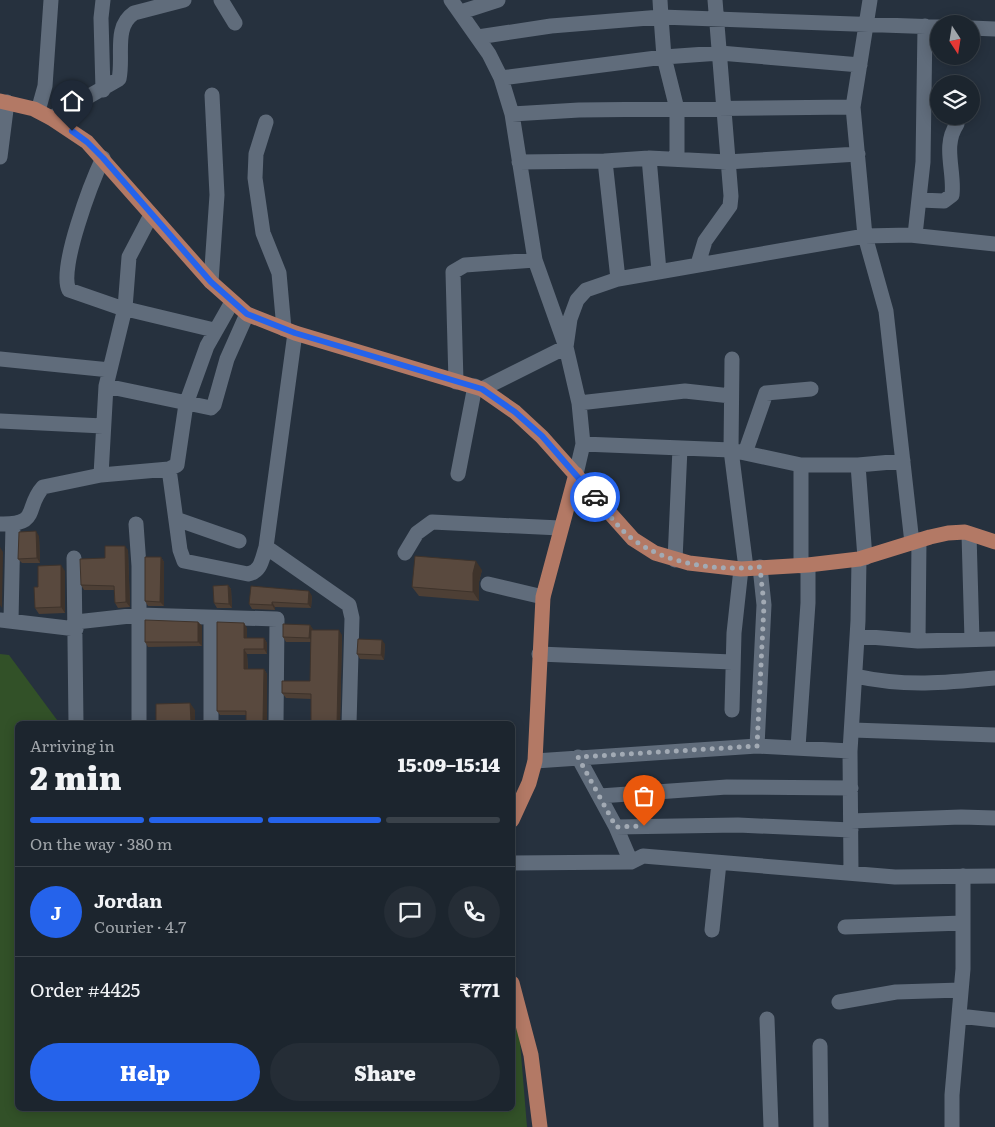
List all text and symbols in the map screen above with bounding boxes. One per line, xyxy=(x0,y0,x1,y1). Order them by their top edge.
north arrow xyxy=(930,15,980,65)
map controls xyxy=(930,15,980,125)
button: layers xyxy=(930,75,980,125)
pin xyxy=(51,80,93,131)
icon: home xyxy=(58,87,86,115)
courier xyxy=(570,472,620,522)
icon: car xyxy=(581,483,609,511)
text: Arriving in xyxy=(30,733,115,757)
text: 15:09–15:14 xyxy=(398,750,500,778)
text: 2 min xyxy=(30,752,122,800)
pin xyxy=(623,775,665,826)
icon: bag xyxy=(630,782,658,810)
text: On the way · 380 m xyxy=(30,831,172,855)
text: Jordan xyxy=(94,886,163,914)
button: chat xyxy=(384,886,436,938)
button: phone xyxy=(448,886,500,938)
text: J xyxy=(51,898,61,926)
text: Courier · 4.7 xyxy=(94,914,186,938)
text: Order #4425 xyxy=(30,975,140,1003)
text: ₹771 xyxy=(460,975,500,1003)
button: Help xyxy=(30,1043,260,1101)
button: Share xyxy=(270,1043,500,1101)

